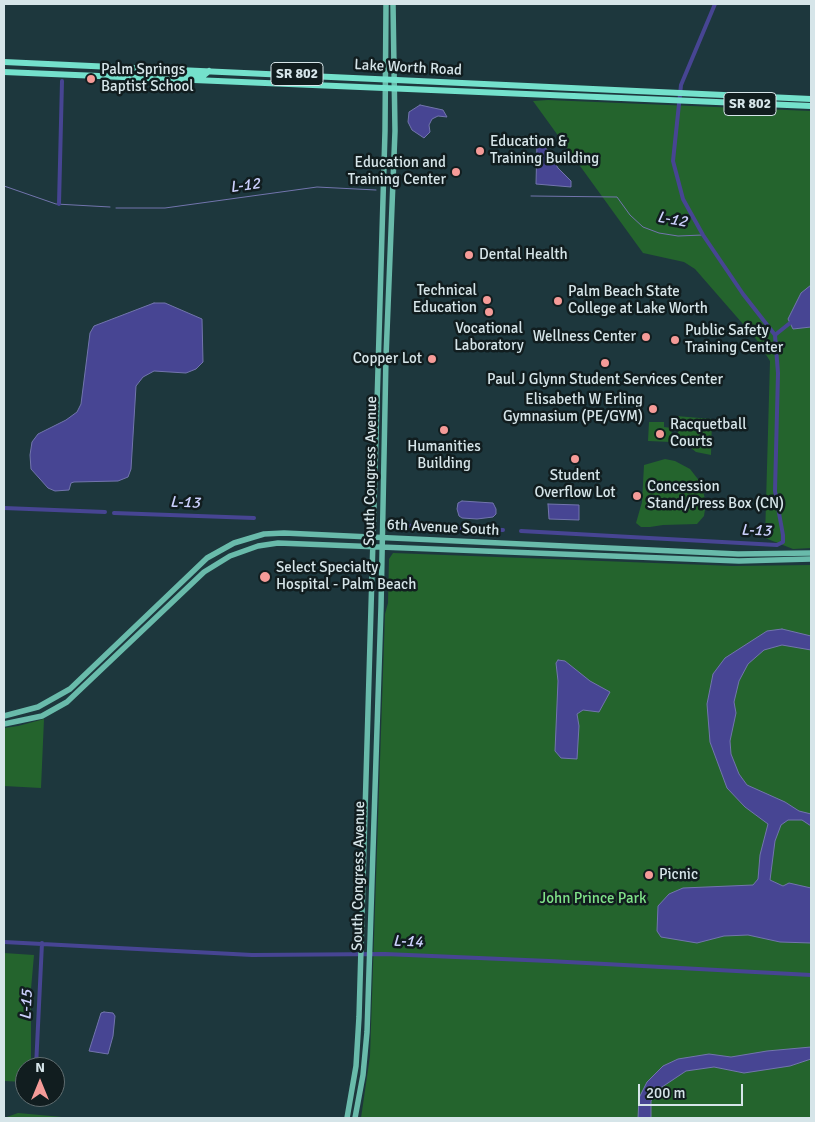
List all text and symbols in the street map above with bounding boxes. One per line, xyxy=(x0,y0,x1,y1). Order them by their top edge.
street label: Lake Worth Road xyxy=(354,56,462,80)
place label: Palm Springs Baptist School xyxy=(101,61,194,96)
road number: SR 802 xyxy=(271,62,323,86)
marker: Palm Springs Baptist School xyxy=(85,73,97,85)
road number: SR 802 xyxy=(724,92,776,116)
place label: Education & Training Building xyxy=(490,133,599,168)
marker: Education & Training Building xyxy=(474,145,486,157)
place label: Education and Training Center xyxy=(348,154,446,189)
marker: Education and Training Center xyxy=(450,166,462,178)
water label: L-12 xyxy=(229,174,261,198)
water label: L-12 xyxy=(656,208,688,232)
place label: Dental Health xyxy=(479,246,568,264)
marker: Dental Health xyxy=(463,249,475,261)
place label: Technical Education xyxy=(413,282,477,317)
place label: Palm Beach State College at Lake Worth xyxy=(568,283,708,318)
marker: Technical Education xyxy=(481,294,493,306)
marker: Palm Beach State College at Lake Worth xyxy=(552,295,564,307)
marker: Vocational Laboratory xyxy=(483,306,495,318)
place label: Vocational Laboratory xyxy=(454,320,524,355)
place label: Public Safety Training Center xyxy=(685,322,783,357)
place label: Wellness Center xyxy=(533,328,636,346)
marker: Wellness Center xyxy=(640,331,652,343)
marker: Public Safety Training Center xyxy=(669,334,681,346)
place label: Copper Lot xyxy=(353,350,422,368)
marker: Copper Lot xyxy=(426,353,438,365)
marker: Paul J Glynn Student Services Center xyxy=(599,357,611,369)
place label: Paul J Glynn Student Services Center xyxy=(487,371,723,389)
place label: Elisabeth W Erling Gymnasium (PE/GYM) xyxy=(503,391,643,426)
street label: South Congress Avenue xyxy=(361,396,381,546)
marker: Elisabeth W Erling Gymnasium (PE/GYM) xyxy=(647,403,659,415)
place label: Racquetball Courts xyxy=(670,416,747,451)
marker: Humanities Building xyxy=(438,424,450,436)
marker: Racquetball Courts xyxy=(654,428,666,440)
place label: Humanities Building xyxy=(407,438,481,473)
marker: Student Overflow Lot xyxy=(569,453,581,465)
place label: Student Overflow Lot xyxy=(534,467,616,502)
place label: Concession Stand/Press Box (CN) xyxy=(647,478,784,513)
marker: Concession Stand/Press Box (CN) xyxy=(631,490,643,502)
water label: L-13 xyxy=(170,493,200,513)
street label: 6th Avenue South xyxy=(386,516,500,540)
water label: L-13 xyxy=(741,521,771,541)
place label: Select Specialty Hospital - Palm Beach xyxy=(276,559,416,594)
marker: Select Specialty Hospital - Palm Beach xyxy=(258,570,272,584)
street label: South Congress Avenue xyxy=(349,801,369,951)
place label: Picnic xyxy=(659,866,698,884)
marker: Picnic xyxy=(643,869,655,881)
park label: John Prince Park xyxy=(539,890,647,908)
water label: L-14 xyxy=(393,932,423,952)
water label: L-15 xyxy=(17,989,37,1021)
north arrow xyxy=(15,1057,65,1107)
text: N xyxy=(35,1059,45,1076)
scale bar xyxy=(640,1074,745,1106)
text: 200 m xyxy=(646,1084,686,1102)

